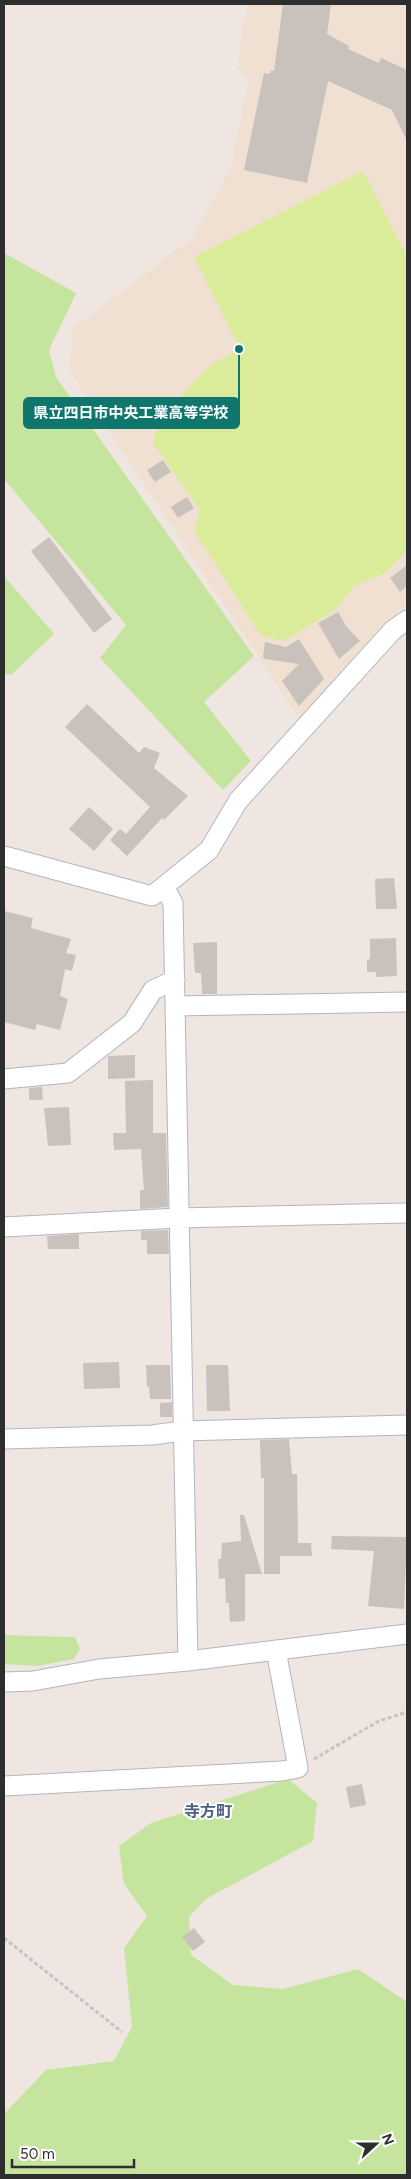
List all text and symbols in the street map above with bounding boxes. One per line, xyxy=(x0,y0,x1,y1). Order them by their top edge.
callout: 県立四日市中央工業高等学校 xyxy=(24,398,239,428)
text: 県立四日市中央工業高等学校 xyxy=(33,404,229,422)
district label: 寺方町 xyxy=(184,1802,232,1821)
north arrow xyxy=(351,2119,401,2169)
text: N xyxy=(378,2131,398,2148)
scale bar xyxy=(12,2136,135,2168)
text: 50 m xyxy=(20,2145,55,2163)

